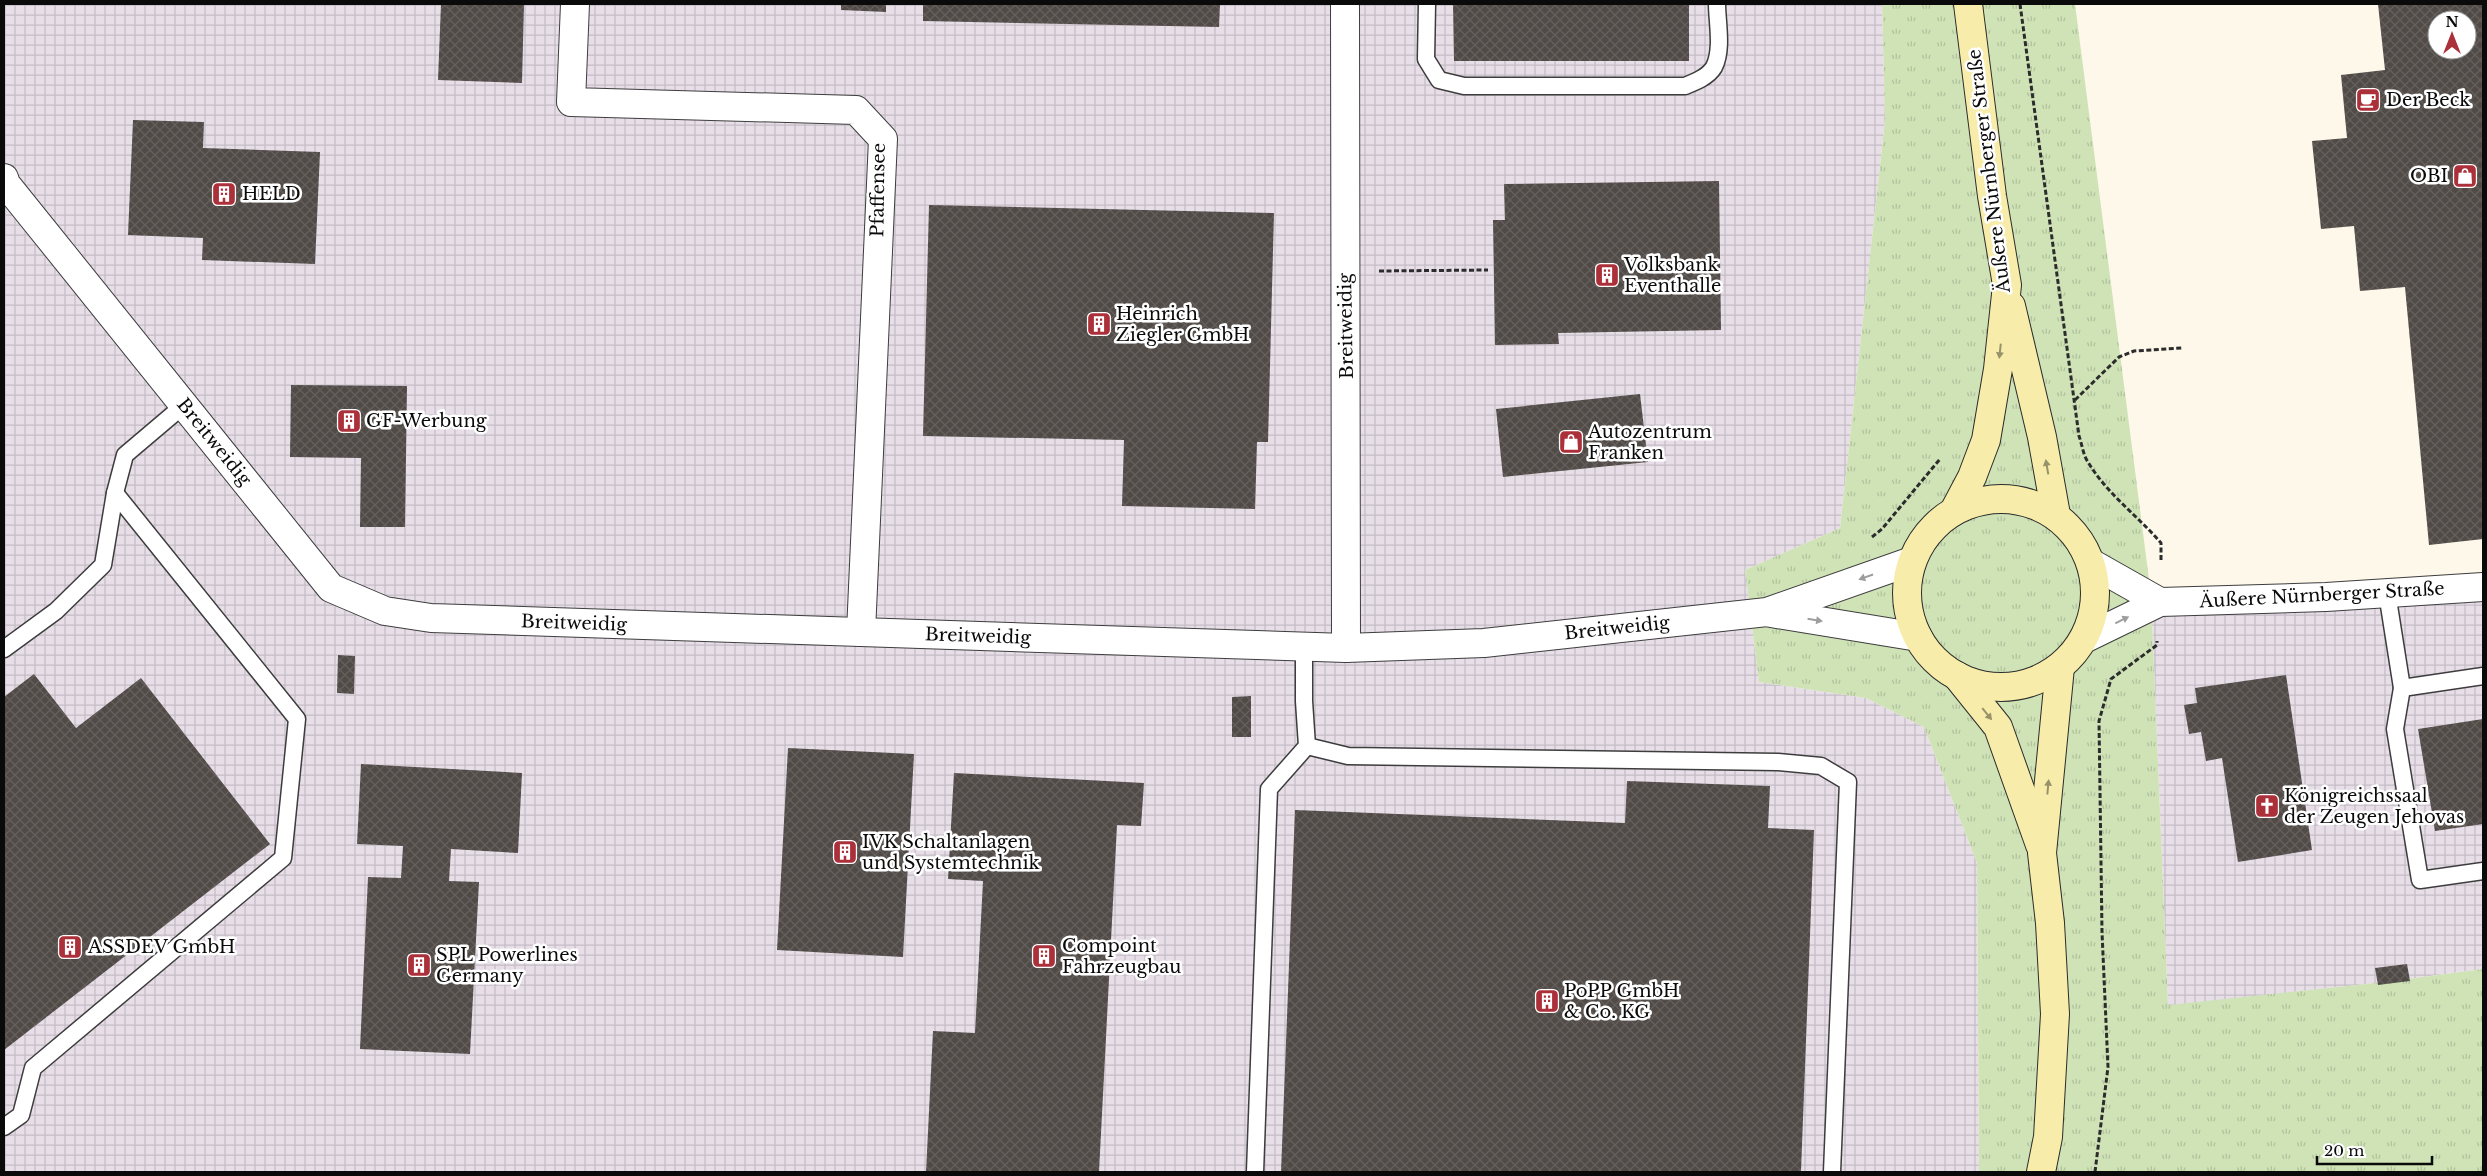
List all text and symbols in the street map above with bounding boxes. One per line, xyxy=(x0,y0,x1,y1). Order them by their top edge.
north arrow xyxy=(2427,10,2477,60)
text: N xyxy=(2445,13,2459,31)
street label: Äußere Nürnberger Straße xyxy=(1962,48,2015,295)
cafe icon: Der Beck xyxy=(2355,87,2381,113)
place label: Der Beck xyxy=(2386,89,2470,111)
street label: Pfaffensee xyxy=(866,143,890,237)
shop icon: OBI xyxy=(2452,163,2478,189)
place label: OBI xyxy=(2410,165,2448,187)
building icon: HELD xyxy=(211,181,237,207)
place label: HELD xyxy=(242,183,301,205)
place label: Volksbank Eventhalle xyxy=(1623,254,1721,297)
building icon: Volksbank Eventhalle xyxy=(1594,262,1620,288)
street label: Breitweidig xyxy=(1334,273,1358,379)
place label: Heinrich Ziegler GmbH xyxy=(1116,303,1250,346)
building icon: Heinrich Ziegler GmbH xyxy=(1086,311,1112,337)
one-way arrow xyxy=(1996,343,2004,359)
street label: Breitweidig xyxy=(172,394,256,490)
building icon: GF-Werbung xyxy=(336,408,362,434)
place label: GF-Werbung xyxy=(366,410,487,432)
place label: Autozentrum Franken xyxy=(1587,421,1712,464)
shop icon: Autozentrum Franken xyxy=(1558,429,1584,455)
one-way arrow xyxy=(2042,459,2050,475)
one-way arrow xyxy=(1858,573,1873,581)
street label: Äußere Nürnberger Straße xyxy=(2198,577,2445,612)
street label: Breitweidig xyxy=(521,610,628,636)
street label: Breitweidig xyxy=(1563,611,1671,644)
one-way arrow xyxy=(1808,616,1824,624)
one-way arrow xyxy=(2115,616,2129,624)
street label: Breitweidig xyxy=(925,623,1032,649)
one-way arrow xyxy=(1982,707,1993,720)
one-way arrow xyxy=(2045,779,2053,795)
place label: Königreichssaal der Zeugen Jehovas xyxy=(2284,785,2464,828)
church icon: Königreichssaal der Zeugen Jehovas xyxy=(2254,793,2280,819)
place label: IVK Schaltanlagen und Systemtechnik xyxy=(862,831,1040,874)
building icon: IVK Schaltanlagen und Systemtechnik xyxy=(832,839,858,865)
building icon: ASSDEV GmbH xyxy=(57,934,83,960)
place label: Compoint Fahrzeugbau xyxy=(1062,935,1181,978)
place label: ASSDEV GmbH xyxy=(87,936,235,958)
building icon: Compoint Fahrzeugbau xyxy=(1031,943,1057,969)
place label: SPL Powerlines Germany xyxy=(436,944,578,987)
building icon: SPL Powerlines Germany xyxy=(406,952,432,978)
place label: PoPP GmbH & Co. KG xyxy=(1564,980,1679,1023)
building icon: PoPP GmbH & Co. KG xyxy=(1534,988,1560,1014)
scale bar xyxy=(2317,1134,2432,1166)
text: 20 m xyxy=(2324,1141,2364,1160)

